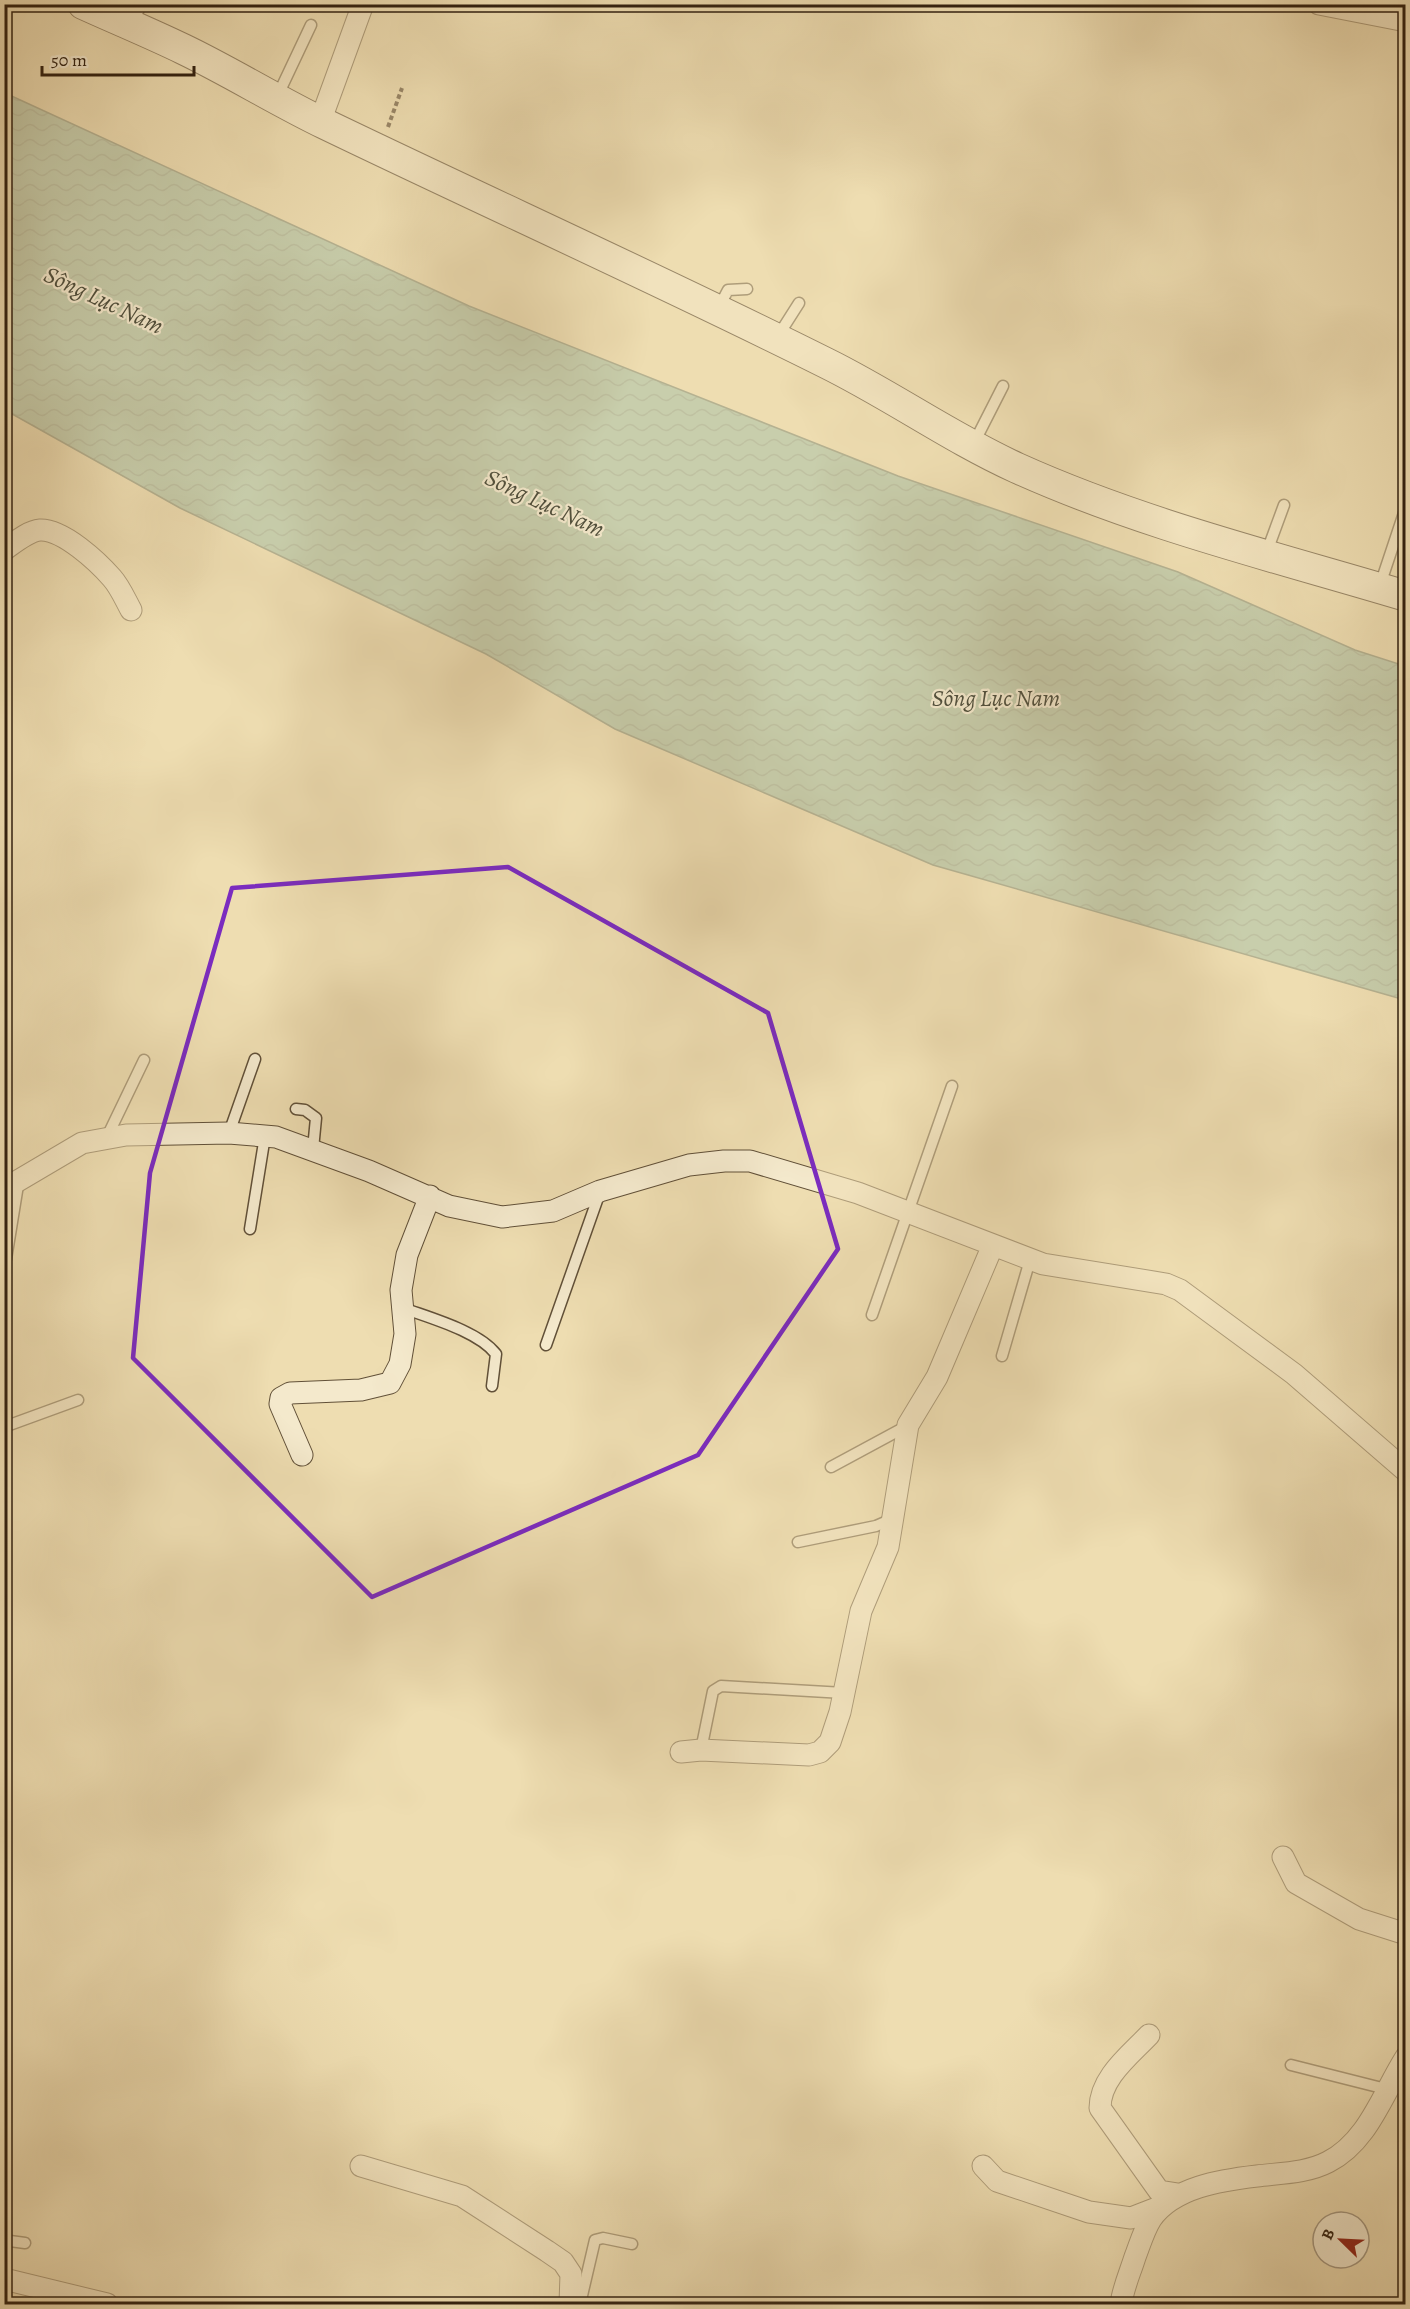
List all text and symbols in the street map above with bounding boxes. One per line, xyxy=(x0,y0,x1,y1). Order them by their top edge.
scale bar xyxy=(42,39,194,77)
text: 50 m xyxy=(51,48,87,72)
water label: Sông Lục Nam xyxy=(39,258,169,342)
water label: Sông Lục Nam xyxy=(480,461,610,545)
water label: Sông Lục Nam xyxy=(932,682,1060,714)
north arrow xyxy=(1311,2210,1371,2270)
text: B xyxy=(1316,2225,1340,2243)

